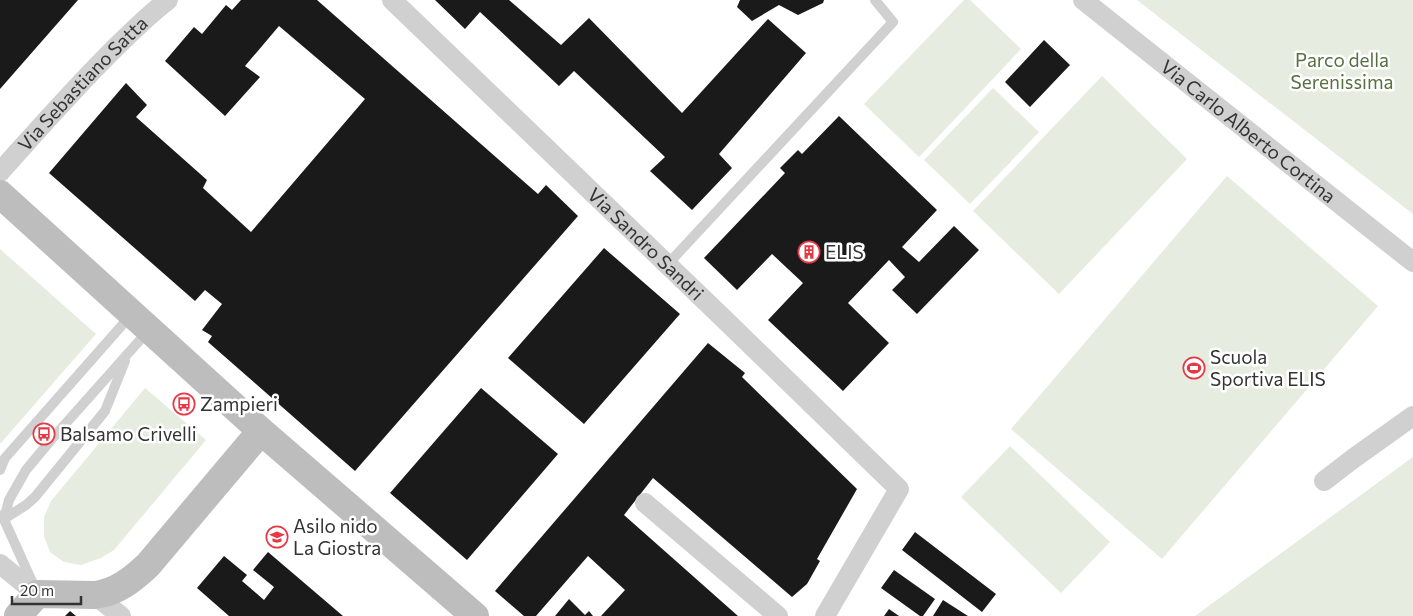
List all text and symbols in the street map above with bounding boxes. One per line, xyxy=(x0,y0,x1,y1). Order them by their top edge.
street label: Via Sebastiano Satta xyxy=(13,11,152,155)
park label: Parco della Serenissima xyxy=(1291,48,1393,93)
street label: Via Carlo Alberto Cortina xyxy=(1156,54,1341,207)
street label: Via Sandro Sandri xyxy=(583,182,709,305)
building icon: ELIS xyxy=(797,240,821,264)
place label: ELIS xyxy=(825,240,864,263)
place label: Scuola Sportiva ELIS xyxy=(1210,345,1326,390)
sports icon: Scuola Sportiva ELIS xyxy=(1182,356,1206,380)
bus stop icon: Zampieri xyxy=(172,392,196,416)
place label: Zampieri xyxy=(200,392,278,415)
bus stop icon: Balsamo Crivelli xyxy=(32,422,56,446)
place label: Balsamo Crivelli xyxy=(60,422,197,445)
place label: Asilo nido La Giostra xyxy=(293,514,381,559)
school or university icon: Asilo nido La Giostra xyxy=(265,525,289,549)
scale bar xyxy=(12,574,81,606)
text: 20 m xyxy=(20,581,54,599)

